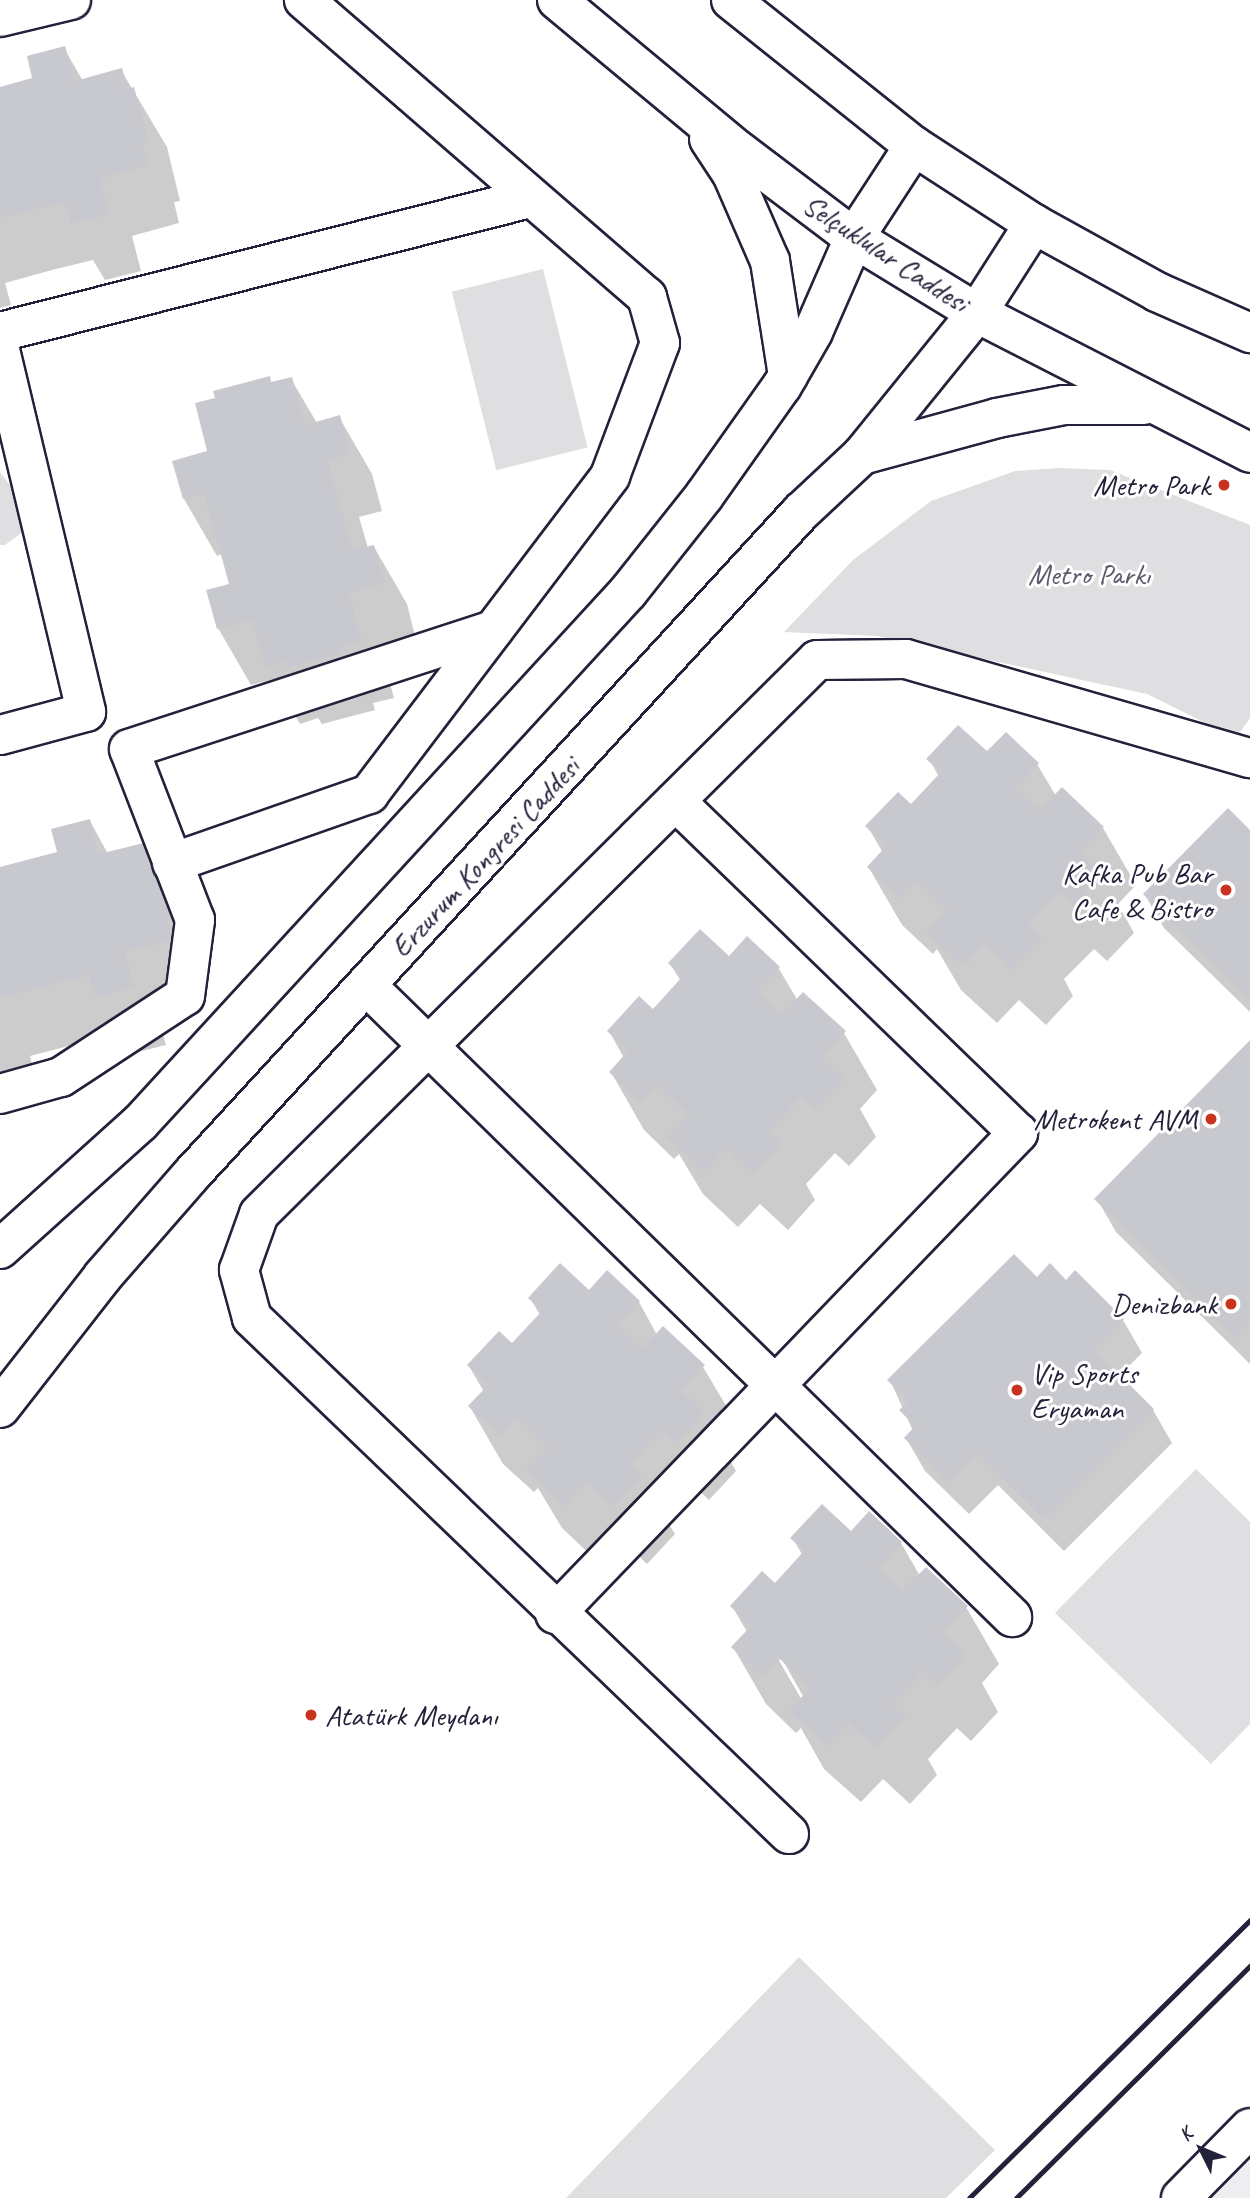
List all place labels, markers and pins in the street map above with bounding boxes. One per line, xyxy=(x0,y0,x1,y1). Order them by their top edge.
place label: Metro Park xyxy=(1092,467,1210,503)
marker: Metro Park xyxy=(1216,477,1232,493)
place label: Kafka Pub Bar Cafe & Bistro xyxy=(1063,855,1212,925)
marker: Kafka Pub Bar Cafe & Bistro xyxy=(1218,882,1234,898)
place label: Metrokent AVM xyxy=(1034,1101,1197,1137)
marker: Metrokent AVM xyxy=(1203,1111,1219,1127)
place label: Denizbank xyxy=(1111,1286,1217,1322)
marker: Denizbank xyxy=(1223,1296,1239,1312)
place label: Vip Sports Eryaman xyxy=(1031,1355,1137,1426)
marker: Vip Sports Eryaman xyxy=(1009,1382,1025,1398)
place label: Atatürk Meydanı xyxy=(325,1697,498,1733)
marker: Atatürk Meydanı xyxy=(303,1707,319,1723)

